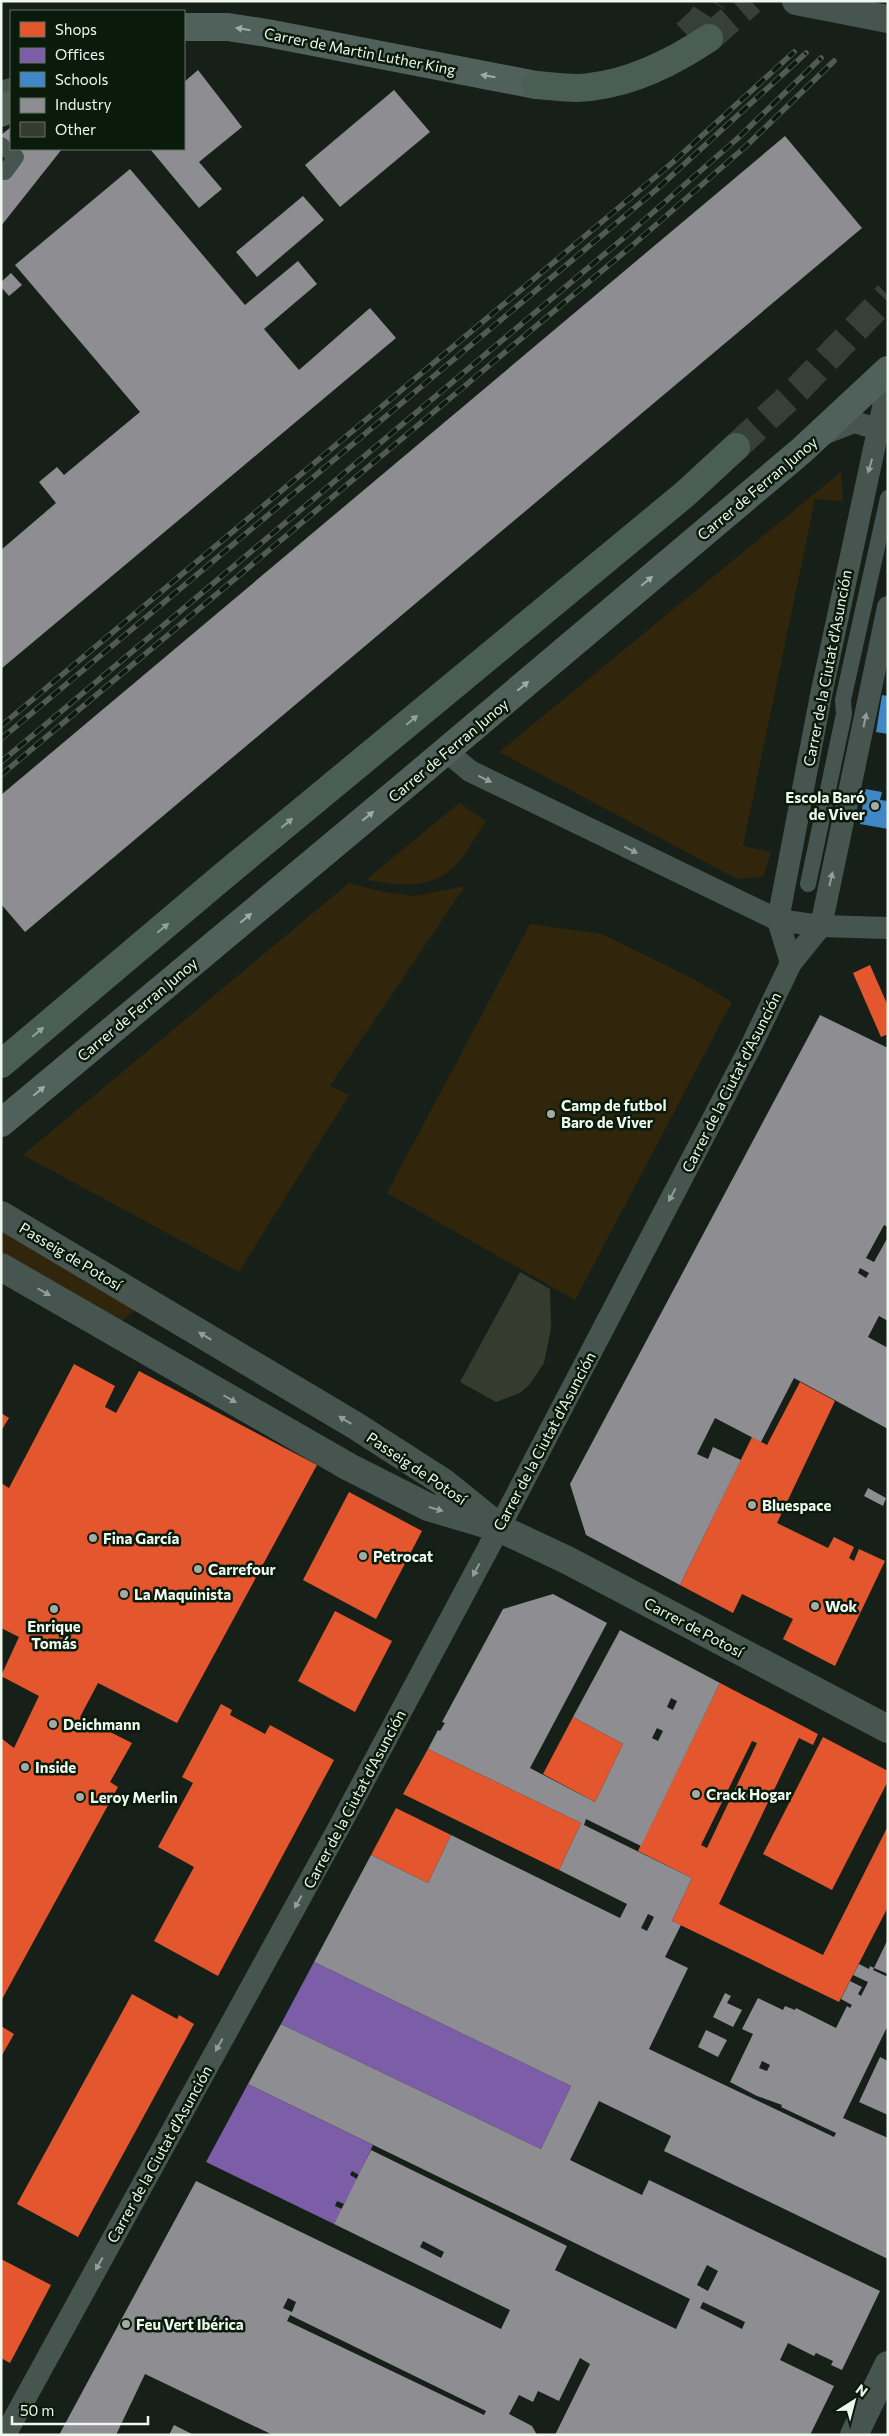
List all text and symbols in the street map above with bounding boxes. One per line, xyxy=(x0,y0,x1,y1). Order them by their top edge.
legend xyxy=(10,10,185,150)
text: Shops xyxy=(55,20,97,38)
street label: Carrer de Martin Luther King xyxy=(263,24,457,78)
one-way arrow xyxy=(234,25,250,33)
text: Offices xyxy=(55,45,105,63)
text: Schools xyxy=(55,70,109,88)
one-way arrow xyxy=(480,71,496,79)
text: Industry xyxy=(55,95,112,113)
text: Other xyxy=(55,120,96,138)
street label: Carrer de Ferran Junoy xyxy=(693,432,821,543)
one-way arrow xyxy=(865,459,873,474)
street label: Carrer de la Ciutat d'Asunción xyxy=(799,568,855,768)
one-way arrow xyxy=(641,576,653,587)
one-way arrow xyxy=(517,681,529,692)
street label: Carrer de Ferran Junoy xyxy=(384,694,512,805)
one-way arrow xyxy=(861,712,869,727)
one-way arrow xyxy=(406,714,419,725)
one-way arrow xyxy=(478,775,492,783)
place label: Escola Baró de Viver xyxy=(785,788,865,823)
marker: Escola Baró de Viver xyxy=(869,800,881,812)
one-way arrow xyxy=(362,811,375,822)
one-way arrow xyxy=(281,818,294,829)
one-way arrow xyxy=(624,847,638,855)
one-way arrow xyxy=(828,870,836,886)
one-way arrow xyxy=(240,912,253,923)
one-way arrow xyxy=(156,922,169,933)
street label: Carrer de Ferran Junoy xyxy=(73,953,201,1064)
street label: Carrer de la Ciutat d'Asunción xyxy=(678,989,784,1175)
one-way arrow xyxy=(32,1027,45,1038)
one-way arrow xyxy=(32,1086,45,1097)
place label: Camp de futbol Baro de Viver xyxy=(561,1096,667,1131)
marker: Camp de futbol Baro de Viver xyxy=(545,1108,557,1120)
one-way arrow xyxy=(668,1188,676,1203)
street label: Passeig de Potosí xyxy=(16,1218,127,1294)
one-way arrow xyxy=(37,1287,50,1296)
one-way arrow xyxy=(199,1332,212,1341)
street label: Carrer de la Ciutat d'Asunción xyxy=(489,1348,599,1534)
one-way arrow xyxy=(223,1394,236,1403)
one-way arrow xyxy=(338,1415,351,1424)
street label: Passeig de Potosí xyxy=(364,1428,471,1509)
place label: Bluespace xyxy=(762,1496,832,1514)
marker: Bluespace xyxy=(746,1499,758,1511)
one-way arrow xyxy=(428,1506,443,1514)
place label: Fina García xyxy=(103,1529,180,1547)
marker: Fina García xyxy=(87,1532,99,1544)
place label: Petrocat xyxy=(373,1547,433,1565)
marker: Petrocat xyxy=(357,1550,369,1562)
place label: Carrefour xyxy=(208,1560,276,1578)
marker: Carrefour xyxy=(192,1563,204,1575)
one-way arrow xyxy=(472,1563,480,1578)
place label: La Maquinista xyxy=(134,1585,231,1603)
marker: La Maquinista xyxy=(118,1588,130,1600)
street label: Carrer de Potosí xyxy=(641,1593,748,1661)
place label: Wok xyxy=(825,1597,858,1615)
marker: Wok xyxy=(809,1600,821,1612)
marker: Enrique Tomás xyxy=(48,1603,60,1615)
place label: Enrique Tomás xyxy=(27,1617,81,1652)
street label: Carrer de la Ciutat d'Asunción xyxy=(299,1706,409,1892)
place label: Deichmann xyxy=(63,1715,140,1733)
marker: Deichmann xyxy=(47,1718,59,1730)
place label: Inside xyxy=(35,1758,76,1776)
marker: Inside xyxy=(19,1761,31,1773)
place label: Crack Hogar xyxy=(706,1785,791,1803)
place label: Leroy Merlin xyxy=(90,1788,178,1806)
marker: Crack Hogar xyxy=(690,1788,702,1800)
marker: Leroy Merlin xyxy=(74,1791,86,1803)
one-way arrow xyxy=(293,1896,302,1909)
one-way arrow xyxy=(215,2038,224,2051)
street label: Carrer de la Ciutat d'Asunción xyxy=(103,2062,215,2246)
one-way arrow xyxy=(95,2256,103,2271)
place label: Feu Vert Ibérica xyxy=(136,2315,244,2333)
marker: Feu Vert Ibérica xyxy=(120,2318,132,2330)
north arrow xyxy=(829,2376,879,2426)
text: N xyxy=(853,2380,871,2400)
scale bar xyxy=(12,2394,149,2426)
text: 50 m xyxy=(20,2401,54,2419)

